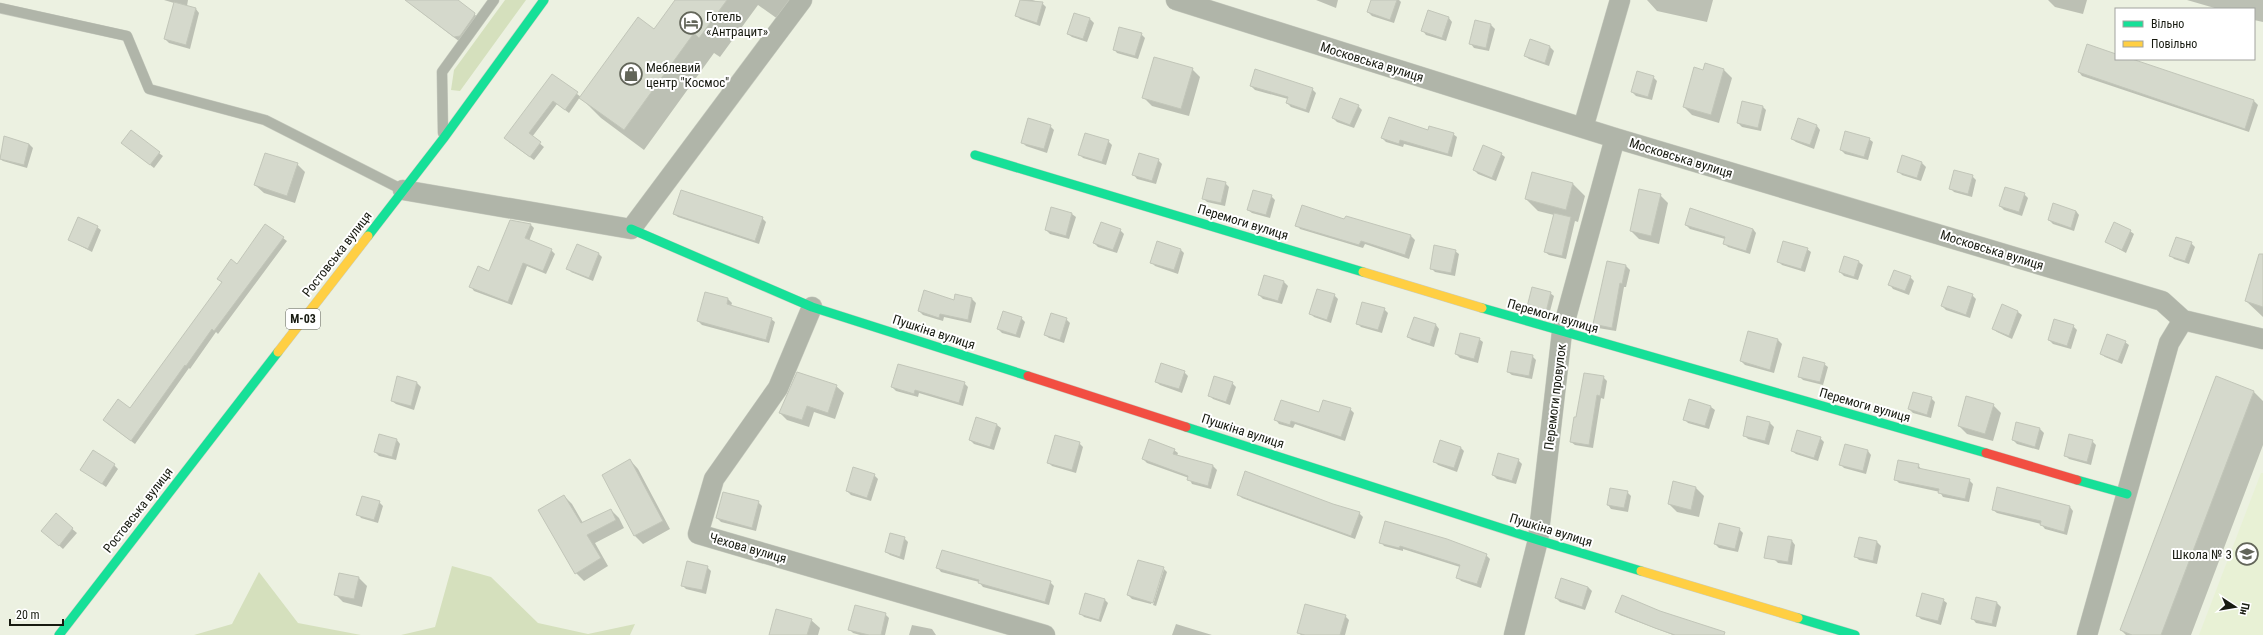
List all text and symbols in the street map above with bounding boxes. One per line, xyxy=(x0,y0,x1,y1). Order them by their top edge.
legend xyxy=(2115,8,2255,60)
place label: Готель «Антрацит» xyxy=(706,9,768,39)
hotel icon: Готель «Антрацит» xyxy=(678,10,704,36)
text: Вільно xyxy=(2151,17,2184,31)
text: Повільно xyxy=(2151,37,2197,51)
street label: Московська вулиця xyxy=(1319,39,1425,85)
place label: Меблевий центр "Космос" xyxy=(646,60,729,90)
shop icon: Меблевий центр "Космос" xyxy=(618,61,644,87)
street label: Московська вулиця xyxy=(1628,135,1734,181)
street label: Перемоги вулиця xyxy=(1196,201,1290,243)
street label: Ростовська вулиця xyxy=(299,209,375,299)
street label: Московська вулиця xyxy=(1939,227,2045,273)
street label: Перемоги вулиця xyxy=(1506,296,1600,336)
road number: М-03 xyxy=(286,309,320,329)
street label: Пушкіна вулиця xyxy=(891,312,977,352)
street label: Перемоги провулок xyxy=(1541,342,1569,451)
street label: Перемоги вулиця xyxy=(1818,385,1912,425)
street label: Пушкіна вулиця xyxy=(1200,411,1286,451)
street label: Ростовська вулиця xyxy=(100,465,176,555)
street label: Пушкіна вулиця xyxy=(1508,510,1594,550)
street label: Чехова вулиця xyxy=(708,530,788,566)
school or university icon: Школа № 3 xyxy=(2234,541,2260,567)
place label: Школа № 3 xyxy=(2172,547,2232,562)
north arrow xyxy=(2215,587,2255,627)
scale bar xyxy=(10,601,63,627)
text: Пн xyxy=(2237,602,2252,616)
text: 20 m xyxy=(16,608,40,622)

